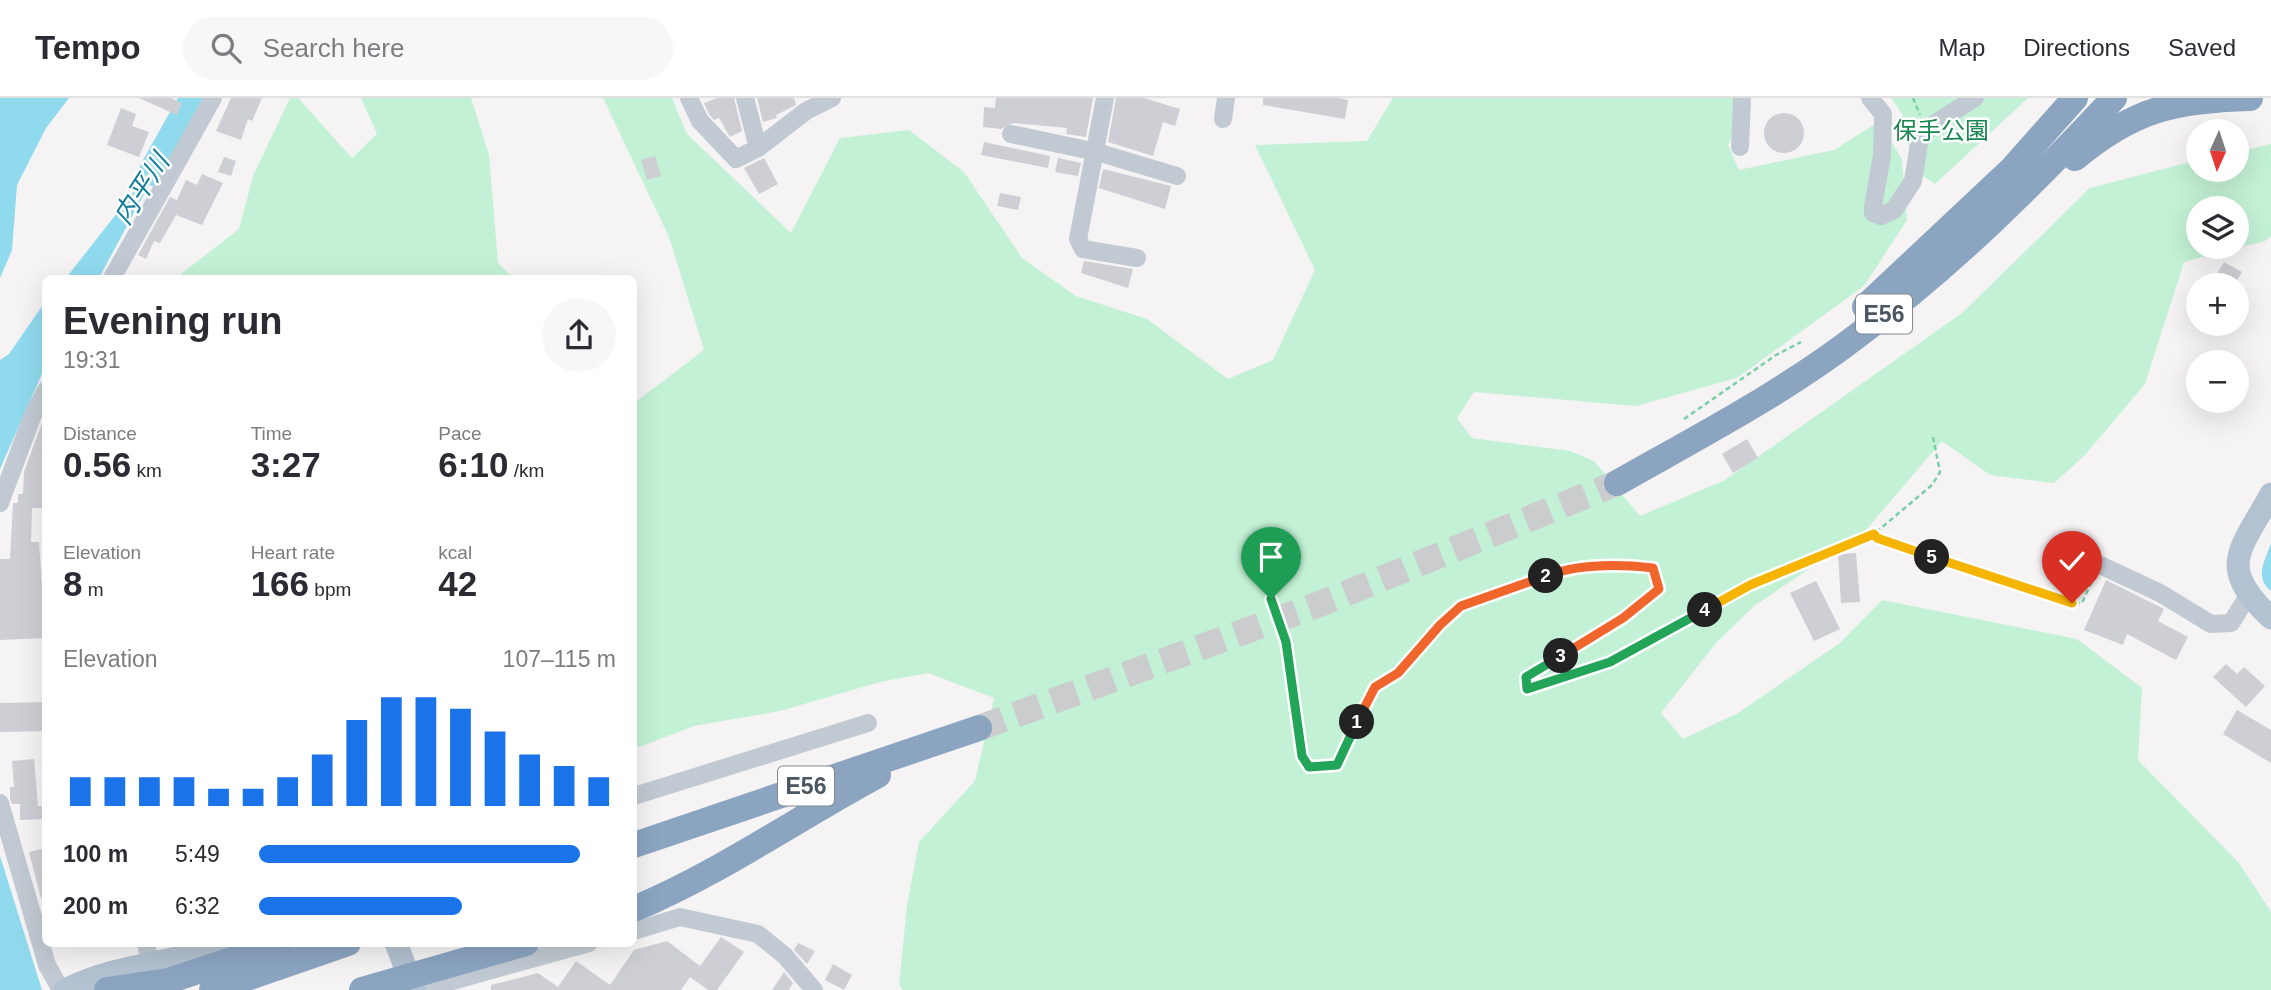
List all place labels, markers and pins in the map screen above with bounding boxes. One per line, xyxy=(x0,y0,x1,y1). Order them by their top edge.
pin xyxy=(1241,527,1301,599)
pin xyxy=(2042,531,2102,603)
pin: 5 xyxy=(1914,540,1950,574)
pin: 2 xyxy=(1528,559,1564,594)
pin: 4 xyxy=(1688,592,1722,628)
pin: 3 xyxy=(1544,638,1578,674)
pin: 1 xyxy=(1340,704,1374,740)

